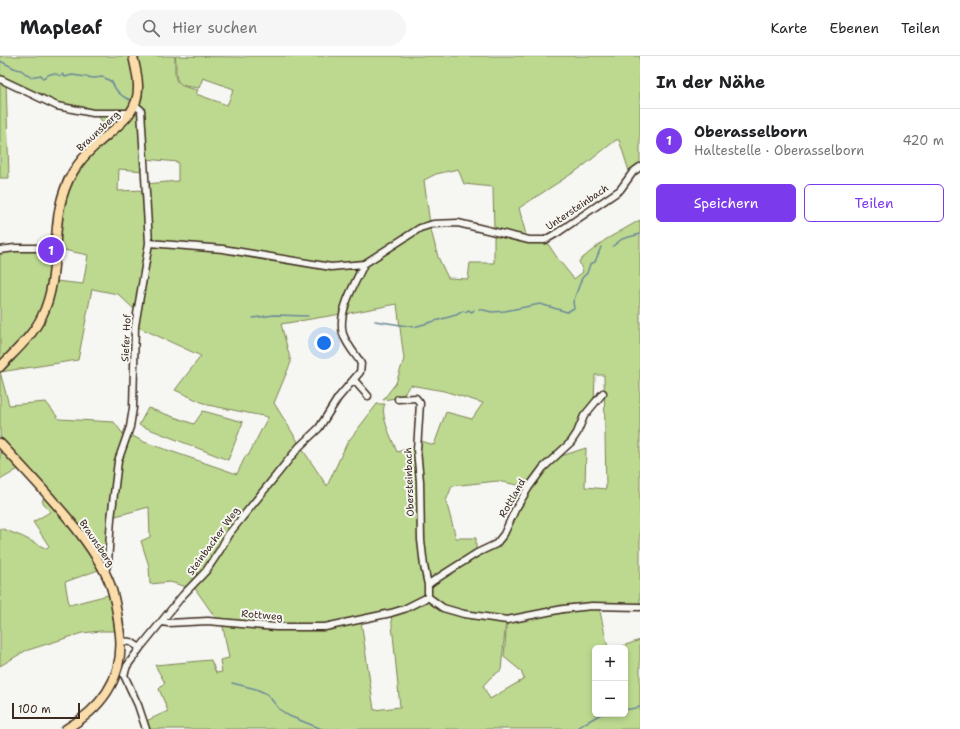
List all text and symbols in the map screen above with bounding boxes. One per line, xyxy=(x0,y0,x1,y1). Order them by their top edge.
search box xyxy=(126,10,406,46)
text: Mapleaf xyxy=(20,15,102,40)
icon: search xyxy=(140,17,162,39)
text: Hier suchen xyxy=(172,18,257,38)
text: Karte xyxy=(771,19,808,37)
text: Ebenen xyxy=(830,19,879,37)
text: Teilen xyxy=(901,19,940,37)
text: In der Nähe xyxy=(656,71,765,93)
street label: Braunsberg xyxy=(74,108,122,154)
text: Oberasselborn xyxy=(694,122,808,142)
text: 1 xyxy=(666,132,672,149)
text: 420 m xyxy=(902,132,944,149)
text: Haltestelle · Oberasselborn xyxy=(694,142,864,159)
street label: Untersteinbach xyxy=(543,181,611,233)
button: Speichern xyxy=(656,184,796,222)
button: Teilen xyxy=(804,184,944,222)
pin: 1 xyxy=(38,235,64,265)
street label: Siefer Hof xyxy=(118,314,134,362)
your location xyxy=(314,333,334,353)
street label: Obersteinbach xyxy=(401,447,417,517)
street label: Rottland xyxy=(496,476,529,520)
street label: Steinbacher Weg xyxy=(184,504,242,578)
street label: Braunsberg xyxy=(76,517,118,569)
street label: Rottweg xyxy=(241,607,283,623)
map controls xyxy=(592,645,628,717)
button: + xyxy=(592,645,628,681)
button: − xyxy=(592,681,628,717)
scale bar xyxy=(12,701,80,720)
text: 100 m xyxy=(18,702,51,717)

